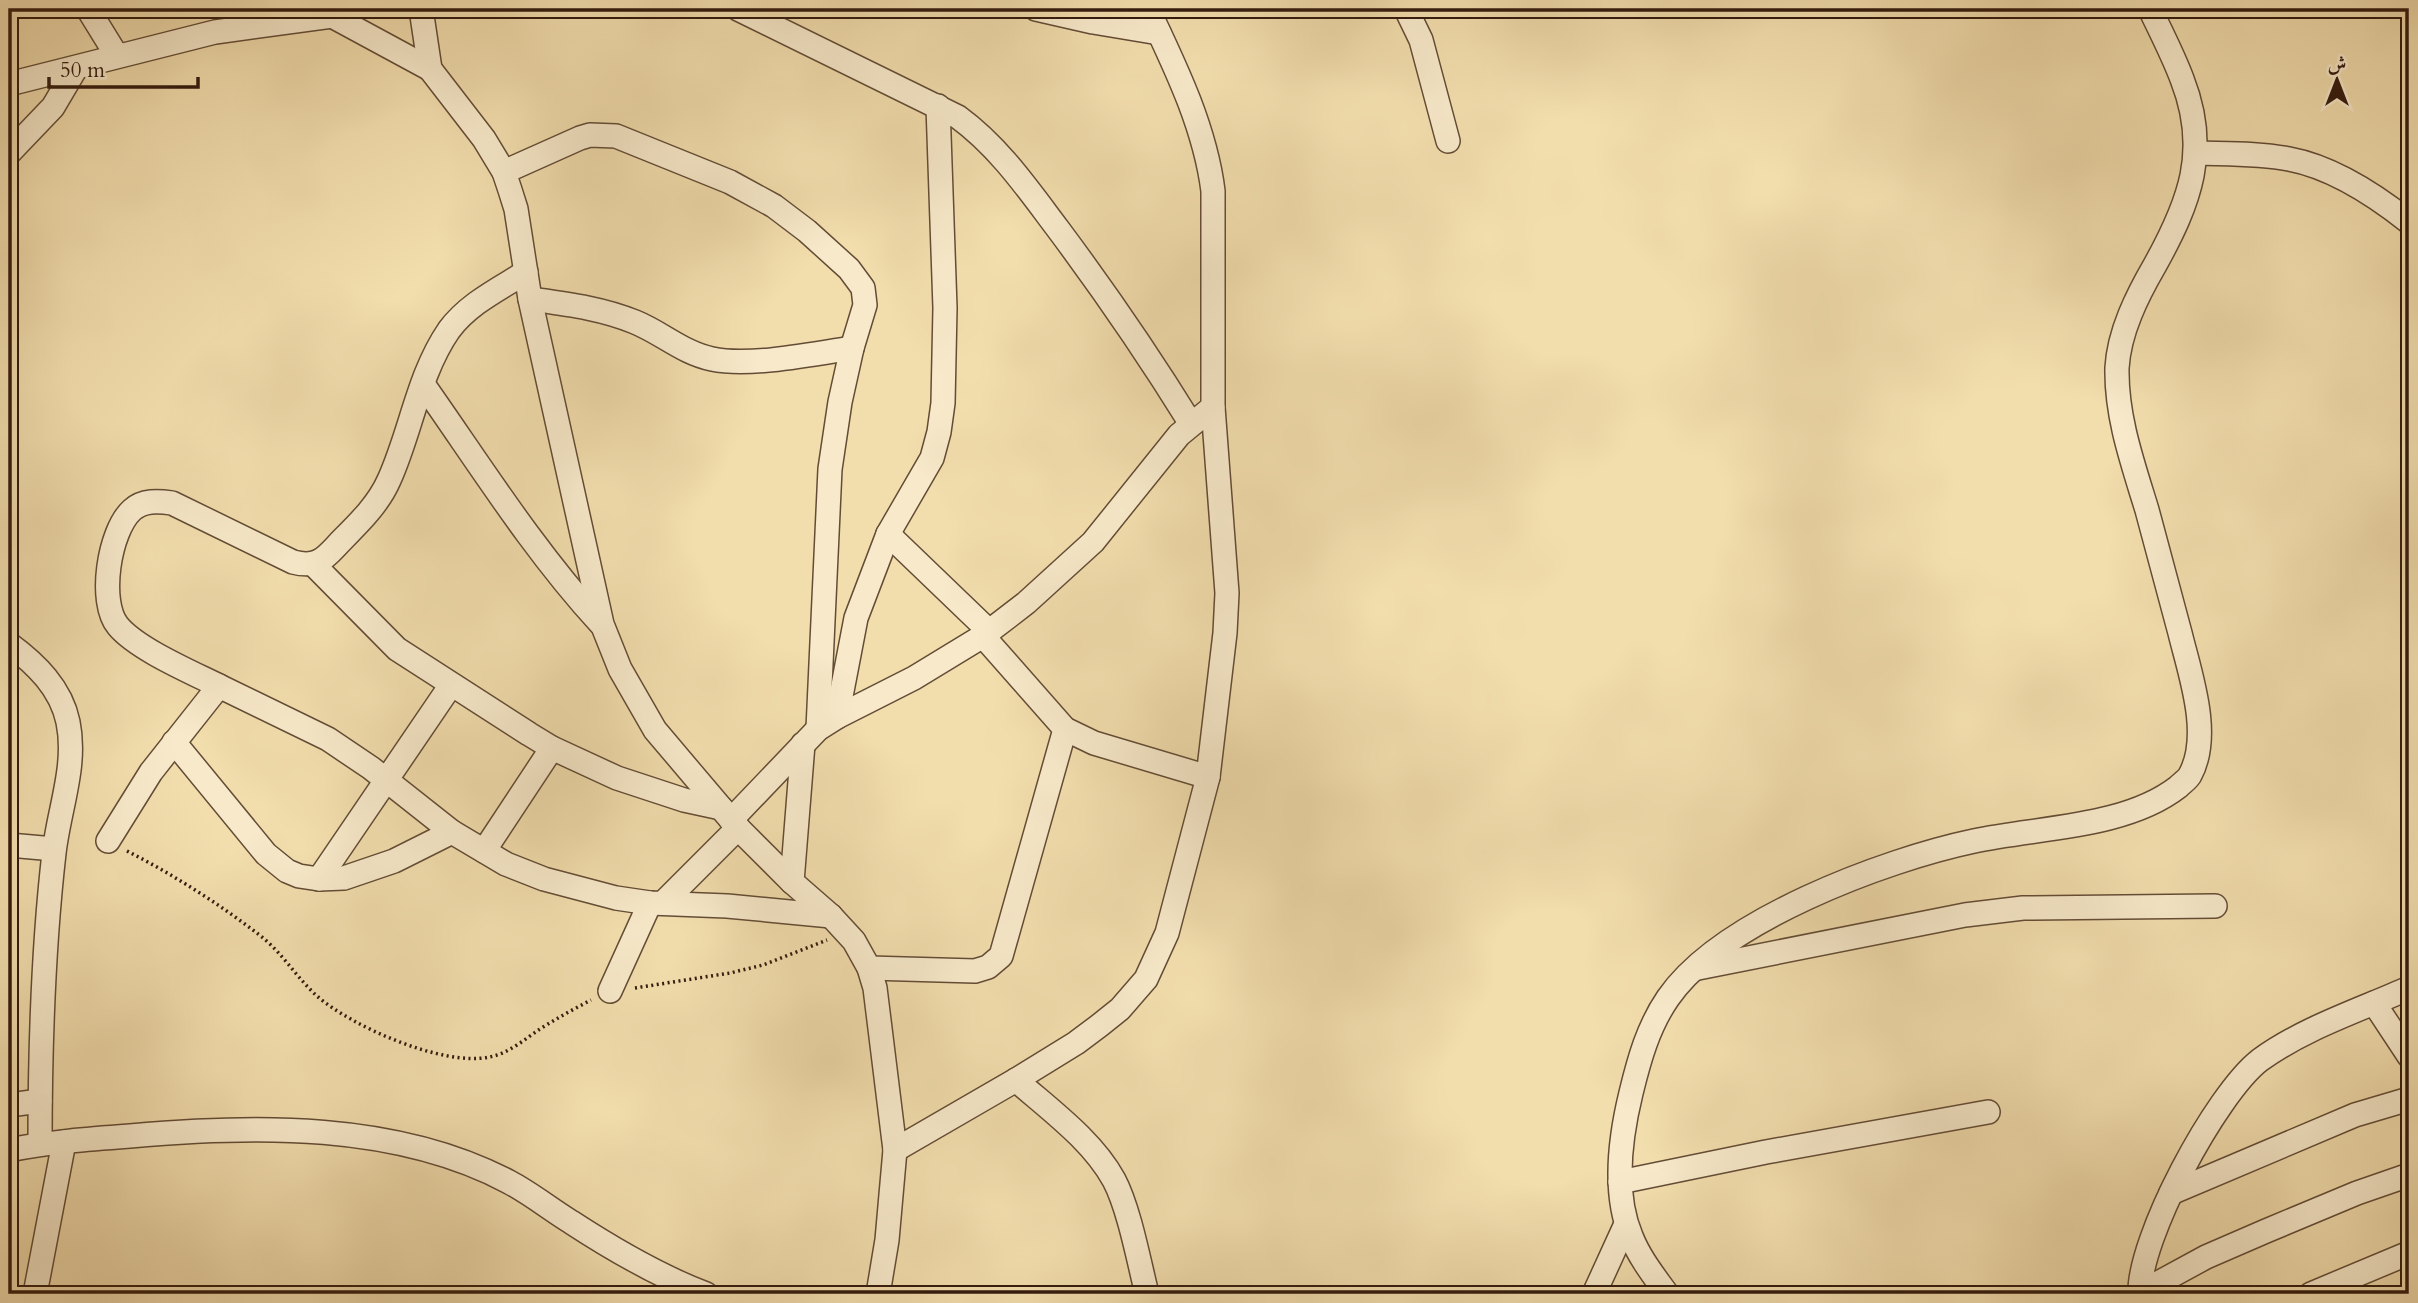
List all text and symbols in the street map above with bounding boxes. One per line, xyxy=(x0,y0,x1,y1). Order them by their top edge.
scale bar xyxy=(49,46,198,90)
north arrow xyxy=(2302,46,2372,116)
text: ش xyxy=(2328,51,2346,77)
text: 50 m xyxy=(60,56,105,85)

